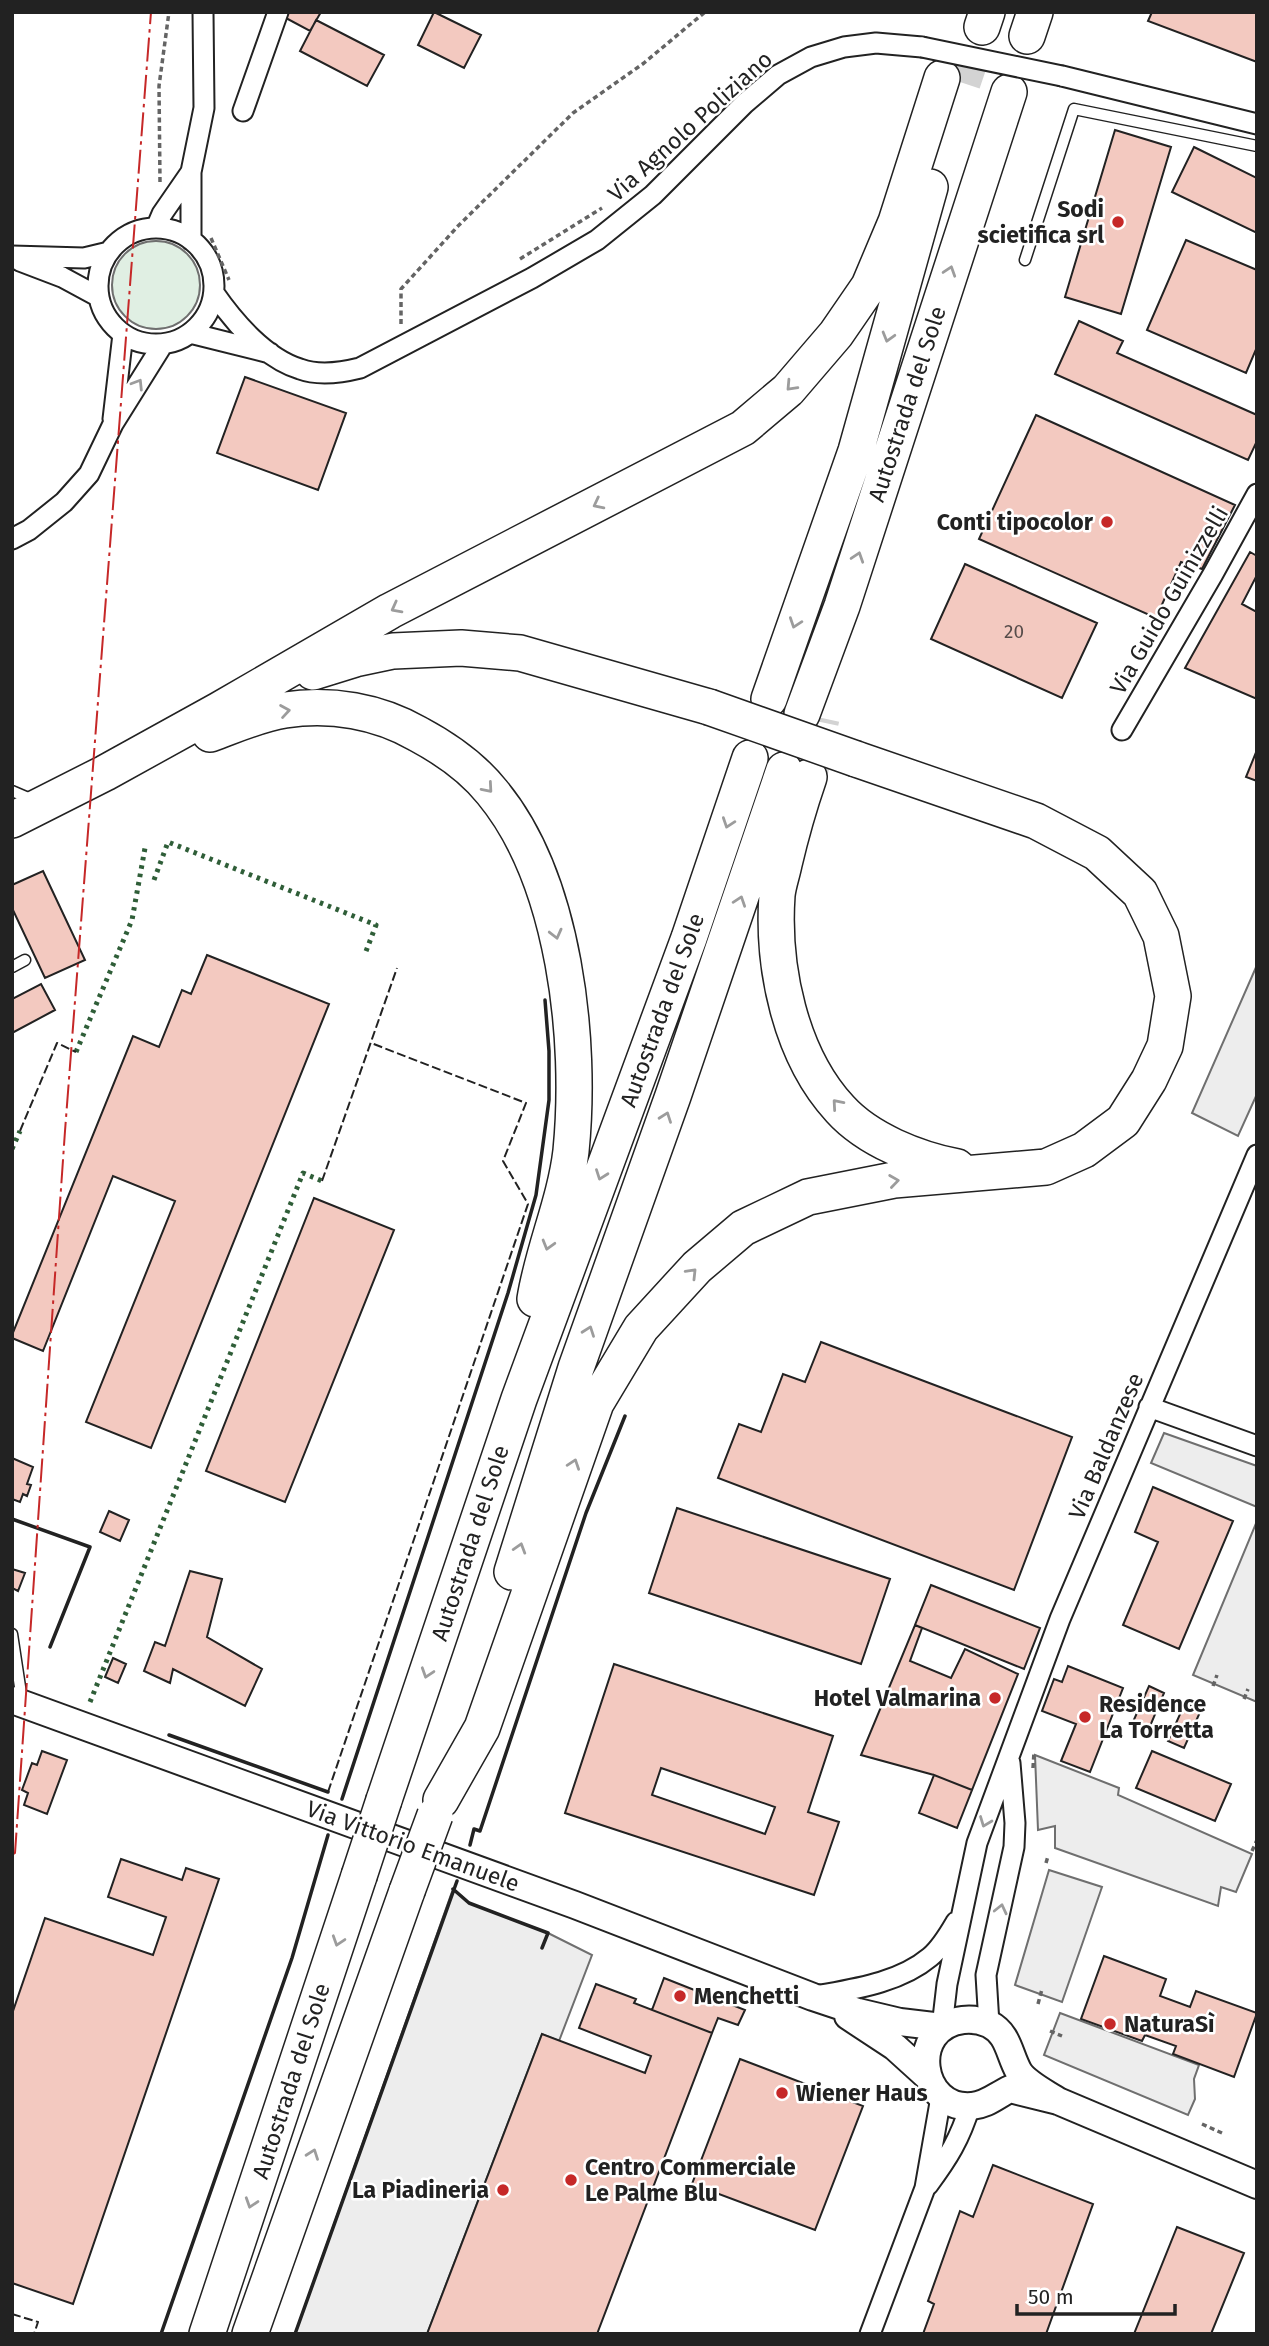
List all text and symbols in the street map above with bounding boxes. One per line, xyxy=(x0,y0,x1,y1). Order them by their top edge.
street label: Via Agnolo Poliziano xyxy=(602,45,778,207)
place label: Sodi scietifica srl xyxy=(978,195,1104,249)
marker: Sodi scietifica srl xyxy=(1110,214,1126,230)
one-way arrow xyxy=(942,265,957,277)
street label: Autostrada del Sole xyxy=(862,303,952,505)
one-way arrow xyxy=(882,331,896,343)
one-way arrow xyxy=(130,378,143,391)
one-way arrow xyxy=(786,378,799,391)
one-way arrow xyxy=(593,495,605,509)
street label: Via Guido Guinizzelli xyxy=(1104,501,1234,699)
place label: Conti tipocolor xyxy=(937,508,1094,536)
marker: Conti tipocolor xyxy=(1099,514,1115,530)
one-way arrow xyxy=(850,552,864,564)
one-way arrow xyxy=(391,600,403,614)
one-way arrow xyxy=(789,616,803,629)
house number: 20 xyxy=(1004,620,1024,643)
one-way arrow xyxy=(279,704,291,719)
one-way arrow xyxy=(480,780,492,793)
one-way arrow xyxy=(722,816,736,829)
one-way arrow xyxy=(732,896,746,908)
street label: Autostrada del Sole xyxy=(614,909,710,1111)
one-way arrow xyxy=(548,928,562,940)
one-way arrow xyxy=(833,1100,845,1113)
one-way arrow xyxy=(658,1111,672,1123)
one-way arrow xyxy=(595,1169,609,1181)
one-way arrow xyxy=(888,1174,900,1189)
one-way arrow xyxy=(542,1239,557,1251)
one-way arrow xyxy=(684,1268,697,1281)
one-way arrow xyxy=(581,1325,595,1337)
street label: Via Baldanzese xyxy=(1063,1369,1149,1523)
street label: Autostrada del Sole xyxy=(425,1442,515,1644)
one-way arrow xyxy=(566,1458,580,1471)
one-way arrow xyxy=(512,1542,526,1554)
one-way arrow xyxy=(421,1666,435,1678)
place label: Hotel Valmarina xyxy=(814,1684,981,1712)
marker: Hotel Valmarina xyxy=(987,1690,1003,1706)
place label: Residence La Torretta xyxy=(1099,1690,1214,1744)
marker: Residence La Torretta xyxy=(1077,1709,1093,1725)
street label: Via Vittorio Emanuele xyxy=(303,1794,523,1898)
one-way arrow xyxy=(979,1816,993,1828)
one-way arrow xyxy=(993,1903,1008,1915)
one-way arrow xyxy=(332,1934,346,1947)
street label: Autostrada del Sole xyxy=(246,1980,336,2182)
place label: Menchetti xyxy=(694,1982,799,2010)
marker: Menchetti xyxy=(672,1988,688,2004)
place label: NaturaSì xyxy=(1124,2010,1215,2038)
marker: NaturaSì xyxy=(1102,2016,1118,2032)
place label: Wiener Haus xyxy=(796,2079,928,2107)
marker: Wiener Haus xyxy=(774,2085,790,2101)
one-way arrow xyxy=(305,2148,319,2160)
place label: Centro Commerciale Le Palme Blu xyxy=(585,2153,796,2207)
marker: Centro Commerciale Le Palme Blu xyxy=(563,2172,579,2188)
place label: La Piadineria xyxy=(352,2176,489,2204)
marker: La Piadineria xyxy=(495,2182,511,2198)
one-way arrow xyxy=(244,2197,259,2209)
scale bar xyxy=(1017,2272,1174,2316)
text: 50 m xyxy=(1028,2284,1074,2310)

